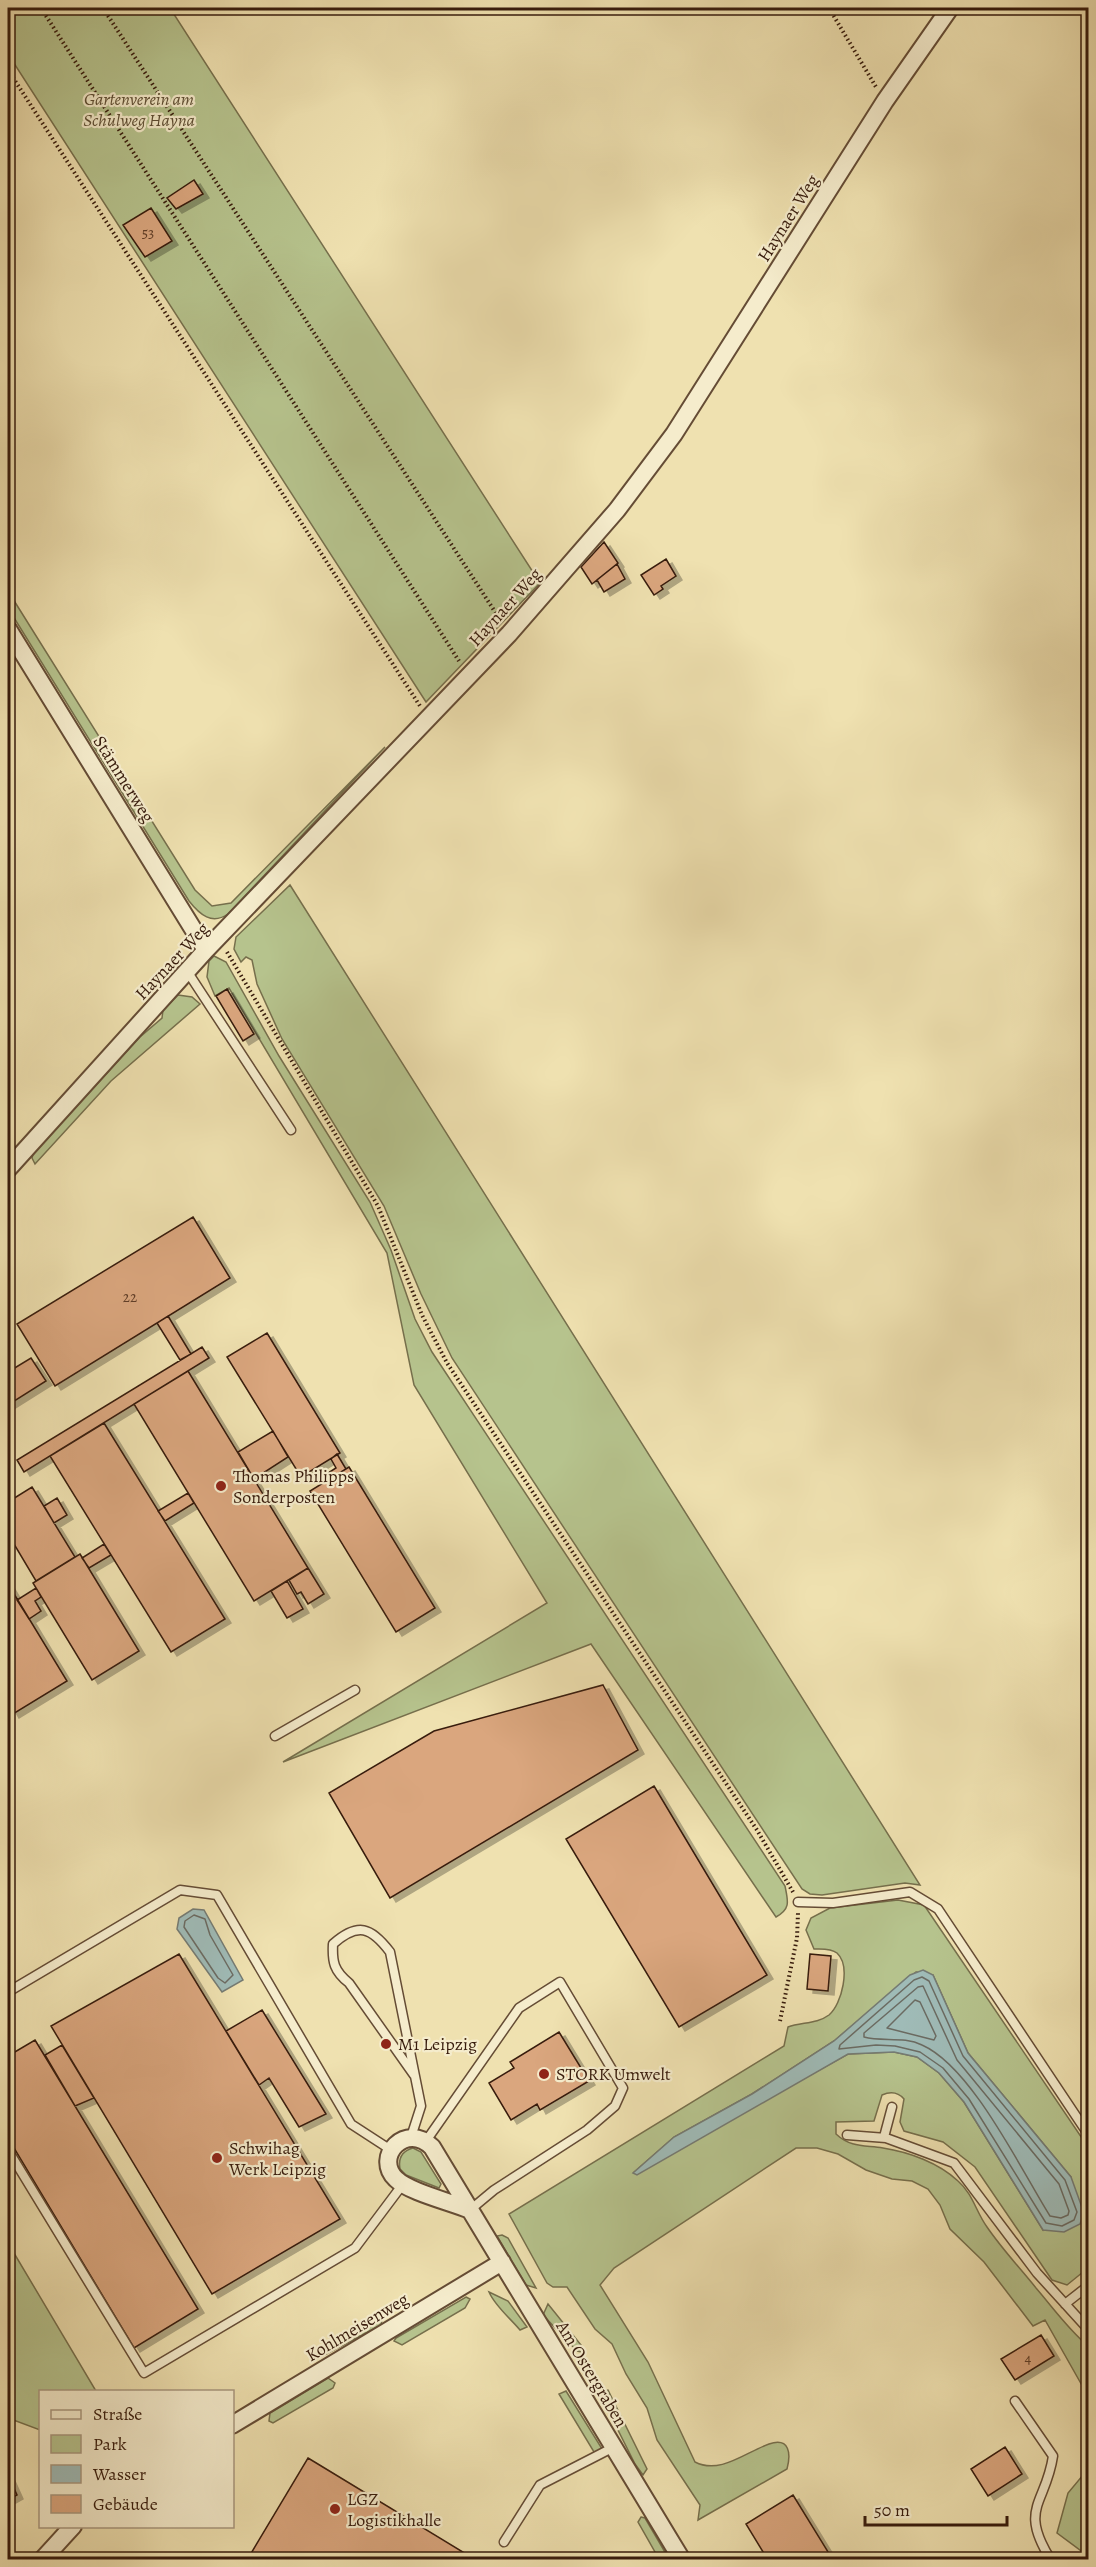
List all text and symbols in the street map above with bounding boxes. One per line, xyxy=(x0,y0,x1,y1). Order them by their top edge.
park label: Gartenverein am Schulweg Hayna xyxy=(83,87,195,132)
street label: Haynaer Weg xyxy=(752,170,824,266)
house number: 53 xyxy=(142,223,154,243)
street label: Haynaer Weg xyxy=(463,562,547,652)
street label: Stämmerweg xyxy=(88,731,160,827)
street label: Haynaer Weg xyxy=(130,917,214,1005)
house number: 22 xyxy=(123,1287,137,1307)
place label: Thomas Philipps Sonderposten xyxy=(233,1464,354,1509)
marker: Thomas Philipps Sonderposten xyxy=(214,1479,228,1493)
place label: M1 Leipzig xyxy=(398,2032,477,2056)
marker: M1 Leipzig xyxy=(379,2037,393,2051)
place label: STORK Umwelt xyxy=(556,2062,671,2086)
marker: STORK Umwelt xyxy=(537,2067,551,2081)
place label: Schwihag Werk Leipzig xyxy=(228,2136,326,2181)
marker: Schwihag Werk Leipzig xyxy=(210,2151,224,2165)
street label: Kohlmeisenweg xyxy=(301,2287,413,2367)
street label: Am Ostergraben xyxy=(550,2315,633,2432)
house number: 4 xyxy=(1025,2348,1032,2368)
legend xyxy=(39,2390,234,2528)
text: Straße xyxy=(93,2402,142,2426)
text: Park xyxy=(93,2432,127,2456)
text: Wasser xyxy=(92,2462,146,2486)
place label: LGZ Logistikhalle xyxy=(347,2487,441,2532)
scale bar xyxy=(865,2489,1008,2527)
text: Gebäude xyxy=(93,2492,158,2516)
text: 50 m xyxy=(874,2498,910,2522)
marker: LGZ Logistikhalle xyxy=(328,2502,342,2516)

